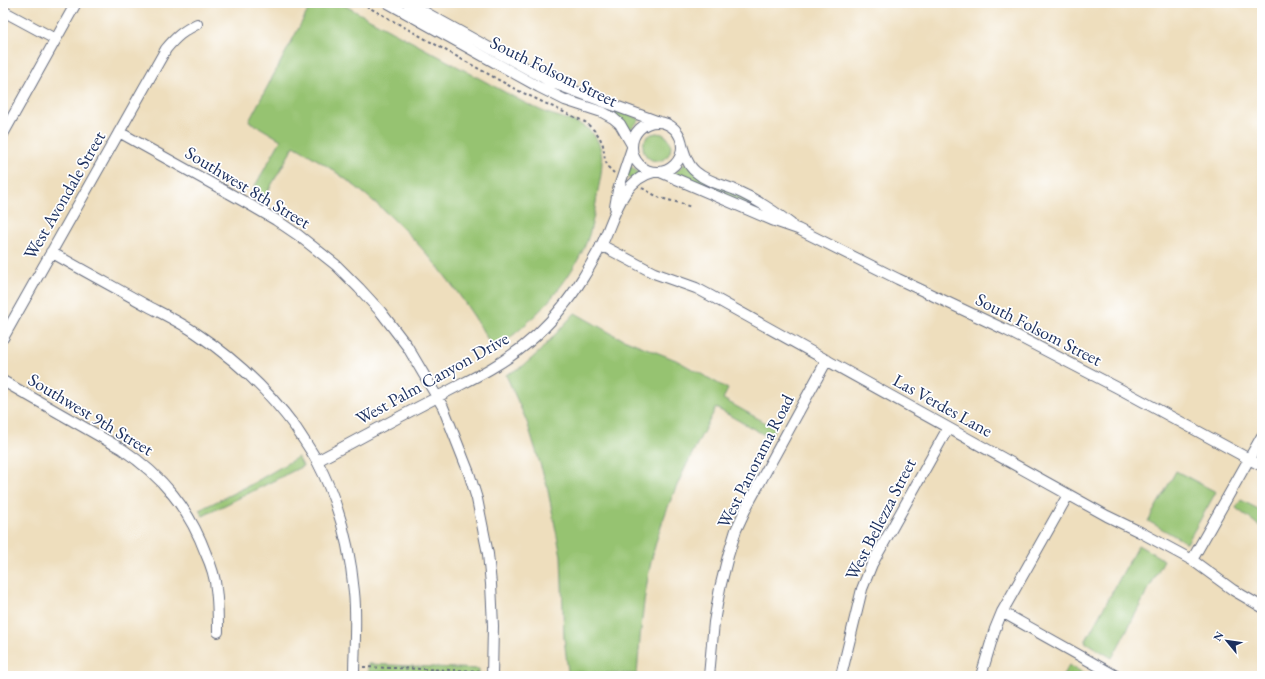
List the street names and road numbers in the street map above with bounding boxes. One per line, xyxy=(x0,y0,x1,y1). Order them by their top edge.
street label: South Folsom Street xyxy=(487,30,622,112)
street label: West Avondale Street xyxy=(18,126,110,263)
street label: Southwest 8th Street xyxy=(181,141,315,234)
street label: South Folsom Street xyxy=(972,287,1106,371)
street label: West Palm Canyon Drive xyxy=(351,326,513,430)
street label: Southwest 9th Street xyxy=(24,368,158,461)
street label: Las Verdes Lane xyxy=(889,368,997,442)
street label: West Panorama Road xyxy=(711,389,799,532)
street label: West Bellezza Street xyxy=(839,454,921,584)

